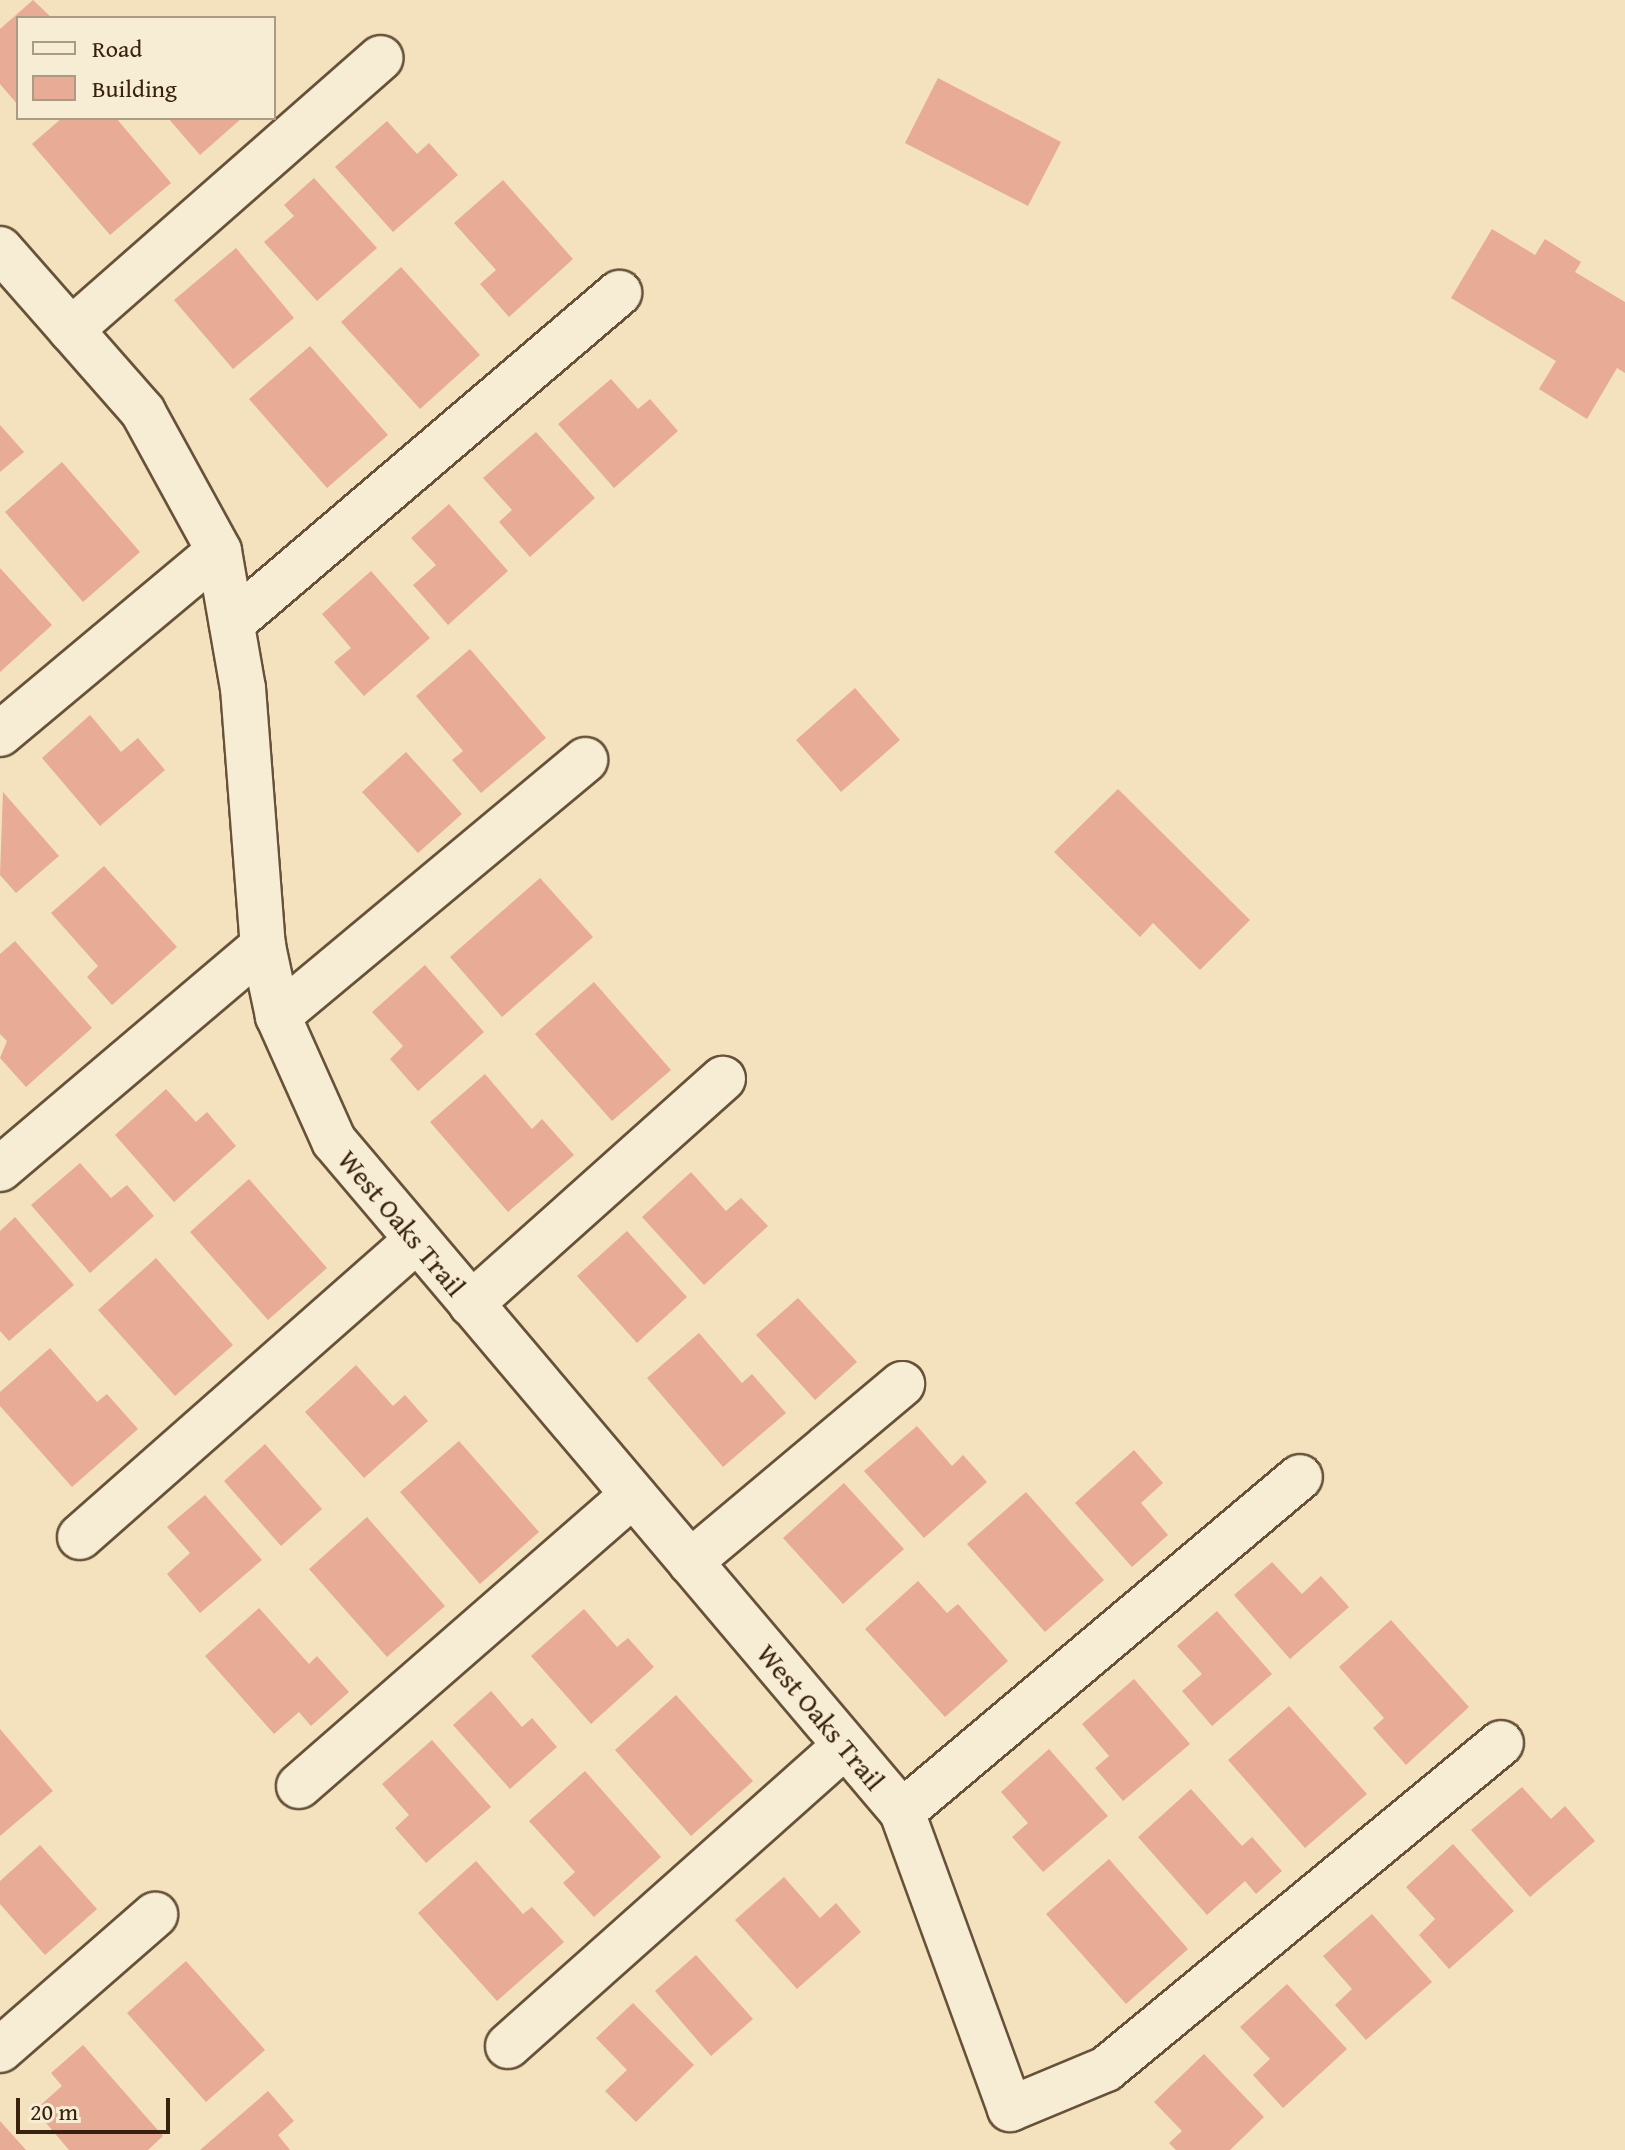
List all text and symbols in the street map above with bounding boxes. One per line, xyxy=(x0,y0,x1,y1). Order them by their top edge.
legend xyxy=(16,16,276,120)
text: Road xyxy=(92,31,142,66)
text: Building xyxy=(92,71,177,106)
street label: West Oaks Trail xyxy=(331,1143,473,1303)
street label: West Oaks Trail xyxy=(750,1637,892,1797)
scale bar xyxy=(20,2082,174,2132)
text: 20 m xyxy=(30,2094,78,2129)

